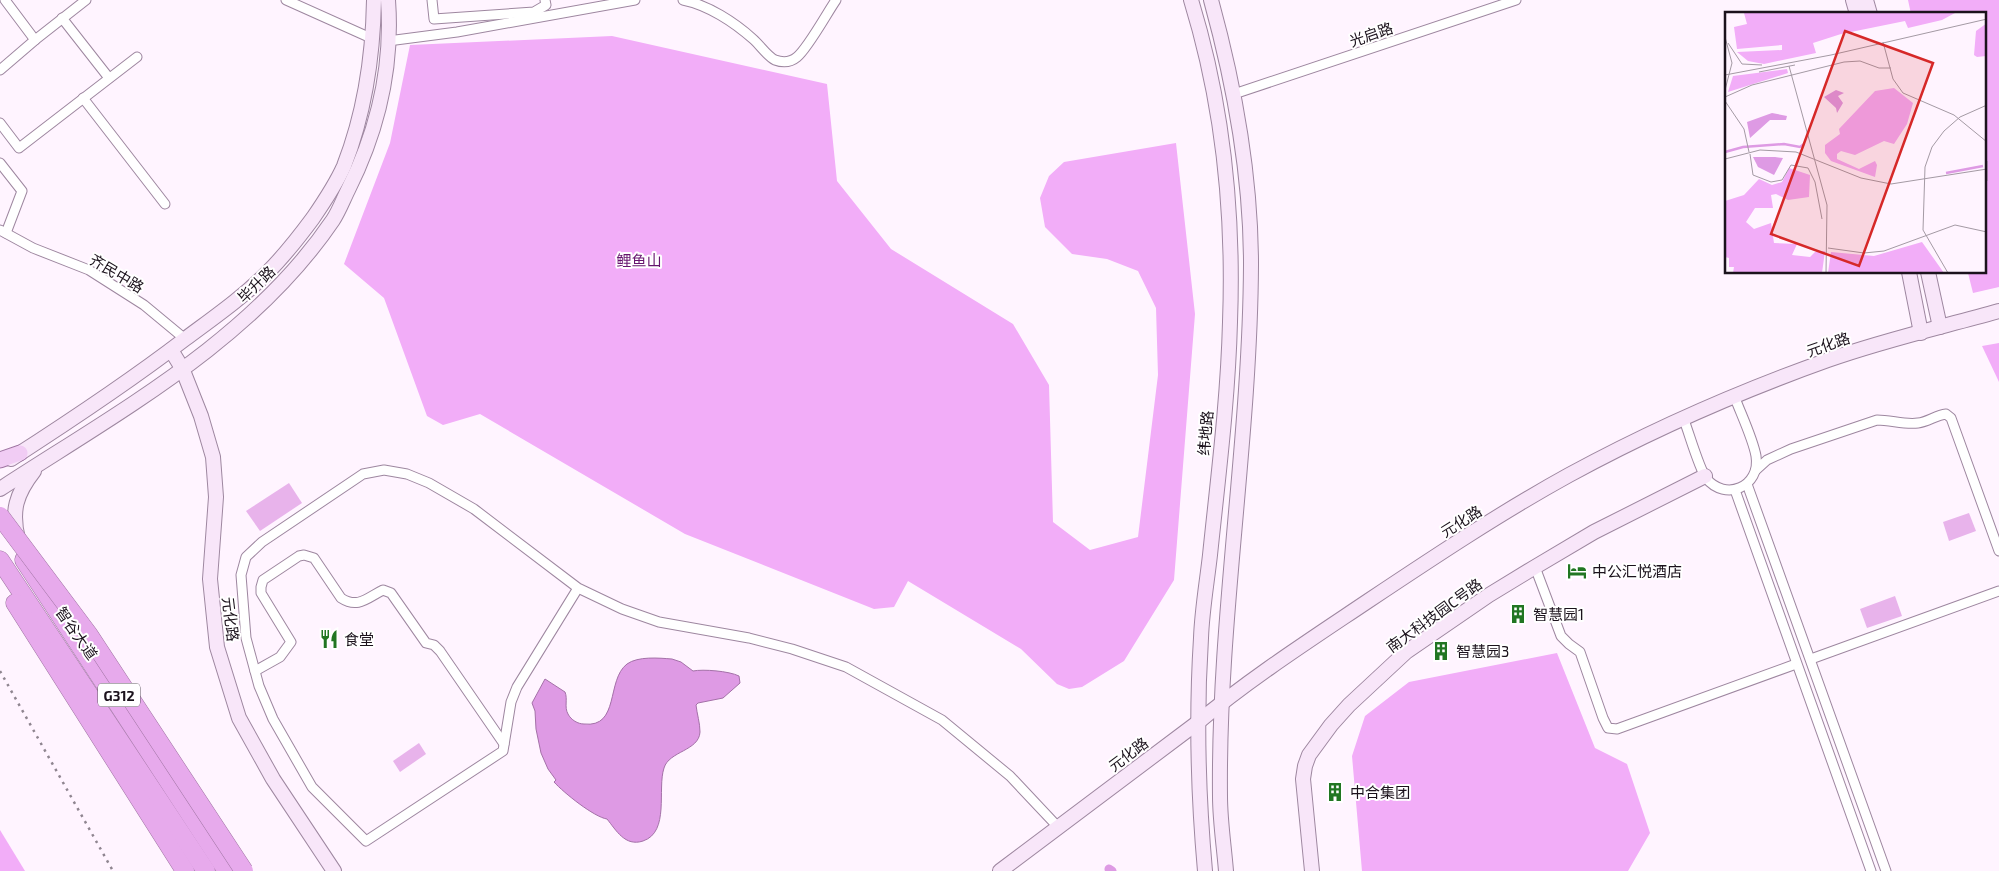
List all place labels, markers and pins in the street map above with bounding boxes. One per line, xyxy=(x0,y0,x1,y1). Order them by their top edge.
hotel icon: 中公汇悦酒店 xyxy=(1566,560,1588,582)
place label: 中公汇悦酒店 xyxy=(1592,562,1682,580)
building icon: 智慧园1 xyxy=(1507,603,1529,625)
place label: 智慧园1 xyxy=(1533,605,1584,623)
restaurant icon: 食堂 xyxy=(318,628,340,650)
place label: 食堂 xyxy=(344,630,374,648)
building icon: 智慧园3 xyxy=(1430,640,1452,662)
place label: 智慧园3 xyxy=(1456,642,1509,660)
building icon: 中合集团 xyxy=(1324,781,1346,803)
place label: 中合集团 xyxy=(1350,783,1410,801)

